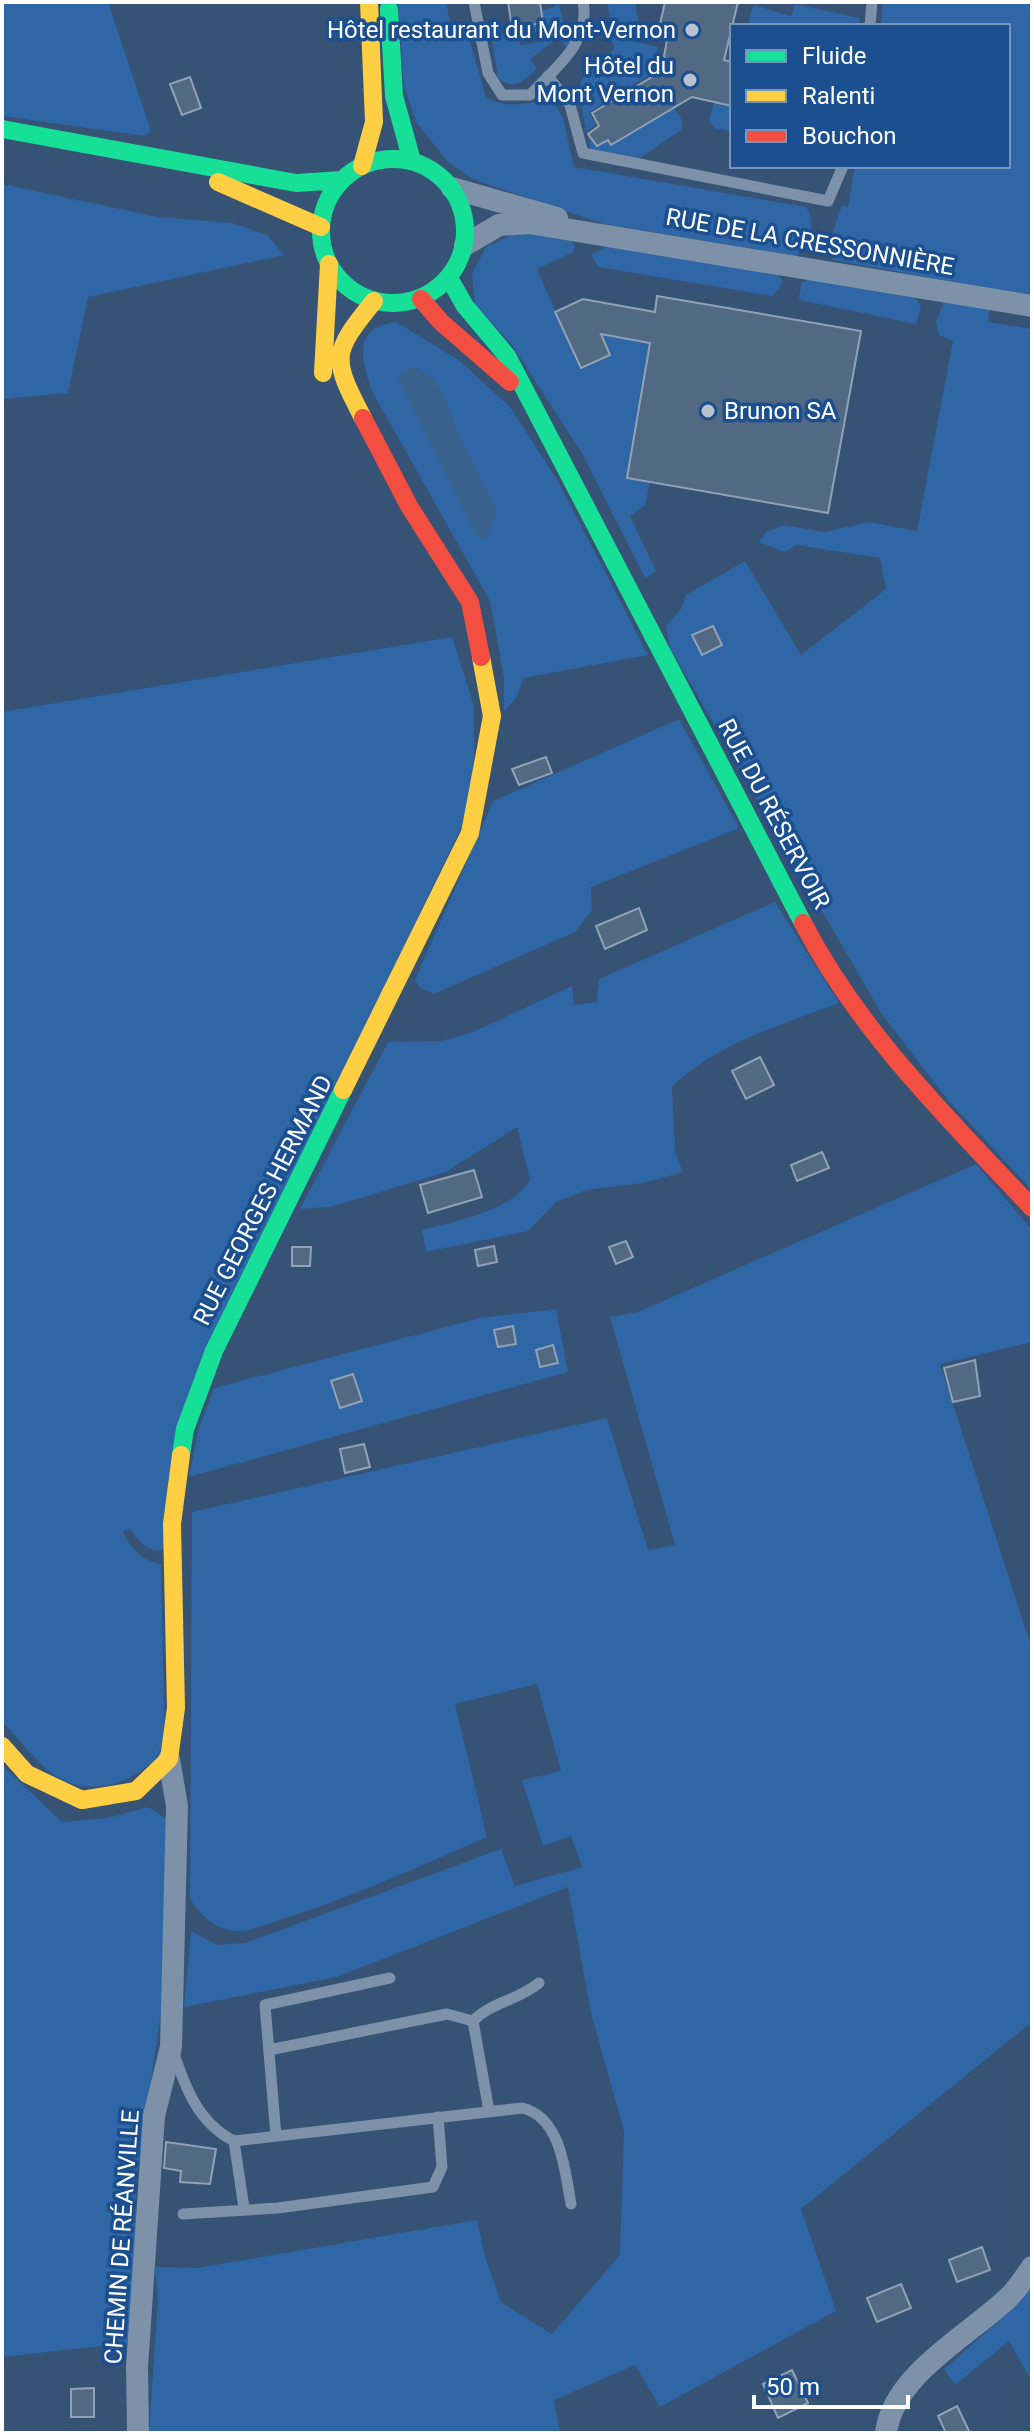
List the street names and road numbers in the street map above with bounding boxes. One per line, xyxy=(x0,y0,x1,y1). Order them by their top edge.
street label: RUE DE LA CRESSONNIÈRE xyxy=(664,203,956,281)
street label: RUE DU RÉSERVOIR xyxy=(712,714,836,914)
street label: RUE GEORGES HERMAND xyxy=(188,1070,338,1330)
street label: CHEMIN DE RÉANVILLE xyxy=(99,2109,145,2365)

